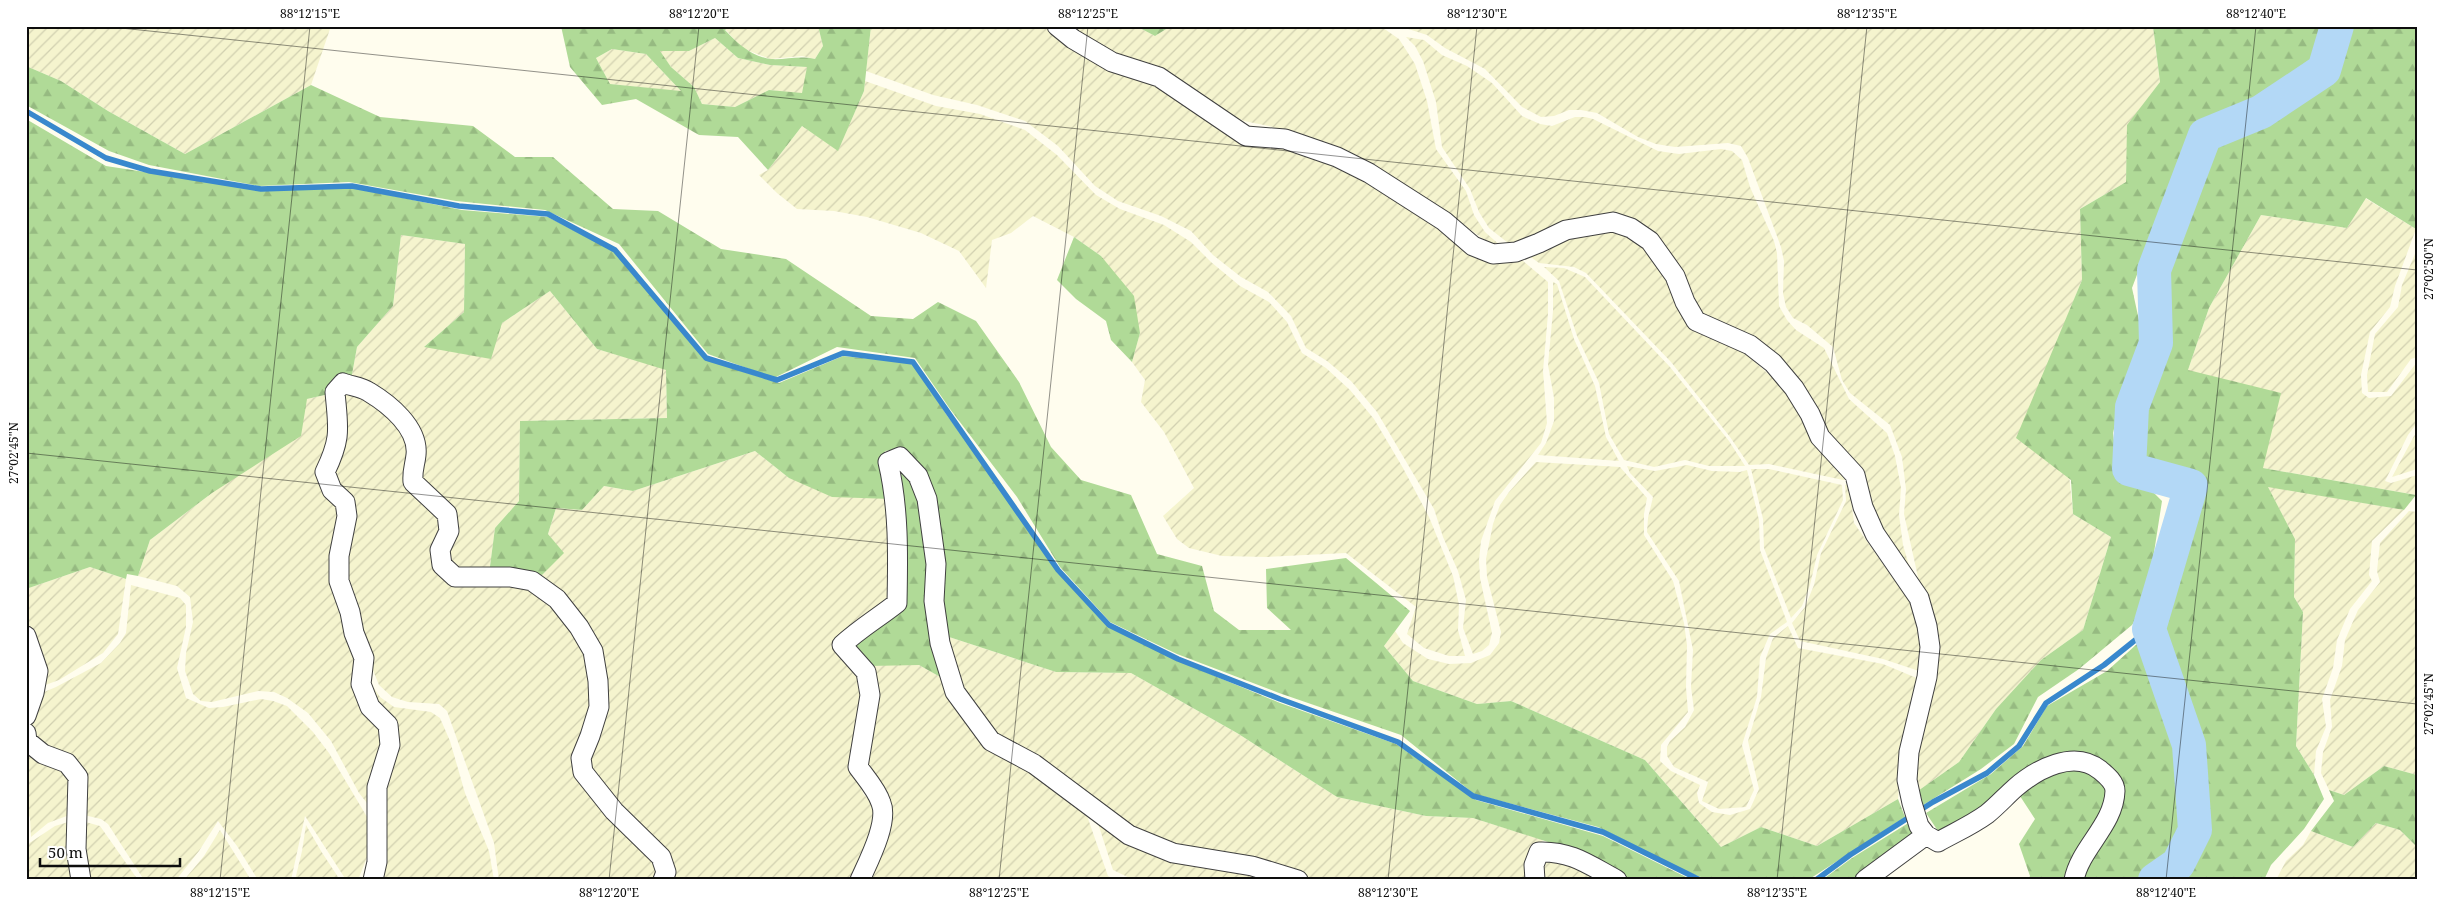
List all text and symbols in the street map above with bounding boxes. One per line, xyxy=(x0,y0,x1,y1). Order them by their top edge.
text: 88°12'15"E xyxy=(280,5,340,22)
text: 88°12'20"E xyxy=(669,5,729,22)
text: 88°12'25"E xyxy=(1058,5,1118,22)
text: 88°12'30"E xyxy=(1447,5,1507,22)
text: 88°12'35"E xyxy=(1837,5,1897,22)
text: 88°12'40"E xyxy=(2226,5,2286,22)
text: 27°02'50"N xyxy=(2420,238,2437,300)
text: 27°02'45"N xyxy=(5,422,22,484)
text: 27°02'45"N xyxy=(2420,673,2437,735)
scale bar xyxy=(40,836,180,868)
text: 50 m xyxy=(48,842,83,862)
text: 88°12'15"E xyxy=(190,884,250,901)
text: 88°12'20"E xyxy=(579,884,639,901)
text: 88°12'25"E xyxy=(969,884,1029,901)
text: 88°12'30"E xyxy=(1358,884,1418,901)
text: 88°12'35"E xyxy=(1747,884,1807,901)
text: 88°12'40"E xyxy=(2136,884,2196,901)

